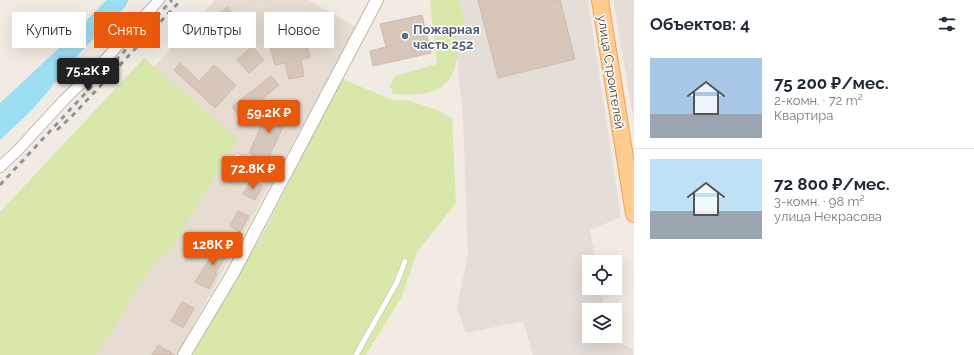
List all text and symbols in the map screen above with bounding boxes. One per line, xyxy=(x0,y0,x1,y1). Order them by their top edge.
chip: Купить xyxy=(12,12,86,48)
chip: Снять xyxy=(94,12,160,48)
chip: Фильтры xyxy=(168,12,256,48)
chip: Новое xyxy=(264,12,334,48)
icon: filters xyxy=(936,13,958,35)
street label: улица Строителей xyxy=(595,14,627,130)
text: Объектов: 4 xyxy=(650,14,750,34)
place label: Пожарная часть 252 xyxy=(413,22,480,52)
marker: Пожарная часть 252 xyxy=(400,31,410,41)
pin: 75.2K ₽ xyxy=(51,58,125,92)
text: 75.2K ₽ xyxy=(66,63,110,78)
text: 75 200 ₽/мес. xyxy=(774,73,889,93)
icon: home xyxy=(682,74,730,122)
text: 2-комн. · 72 m² xyxy=(774,93,863,108)
pin: 59.2K ₽ xyxy=(232,100,306,134)
text: 59.2K ₽ xyxy=(247,105,291,120)
text: Квартира xyxy=(774,108,833,123)
pin: 72.8K ₽ xyxy=(216,156,290,190)
text: 72.8K ₽ xyxy=(231,161,275,176)
text: 72 800 ₽/мес. xyxy=(774,174,890,194)
icon: home xyxy=(682,175,730,223)
text: 3-комн. · 98 m² xyxy=(774,194,864,209)
text: улица Некрасова xyxy=(774,209,882,224)
pin: 128K ₽ xyxy=(180,232,246,266)
text: 128K ₽ xyxy=(193,237,233,252)
map controls xyxy=(582,255,622,343)
button: locate xyxy=(582,255,622,295)
button: layers xyxy=(582,303,622,343)

